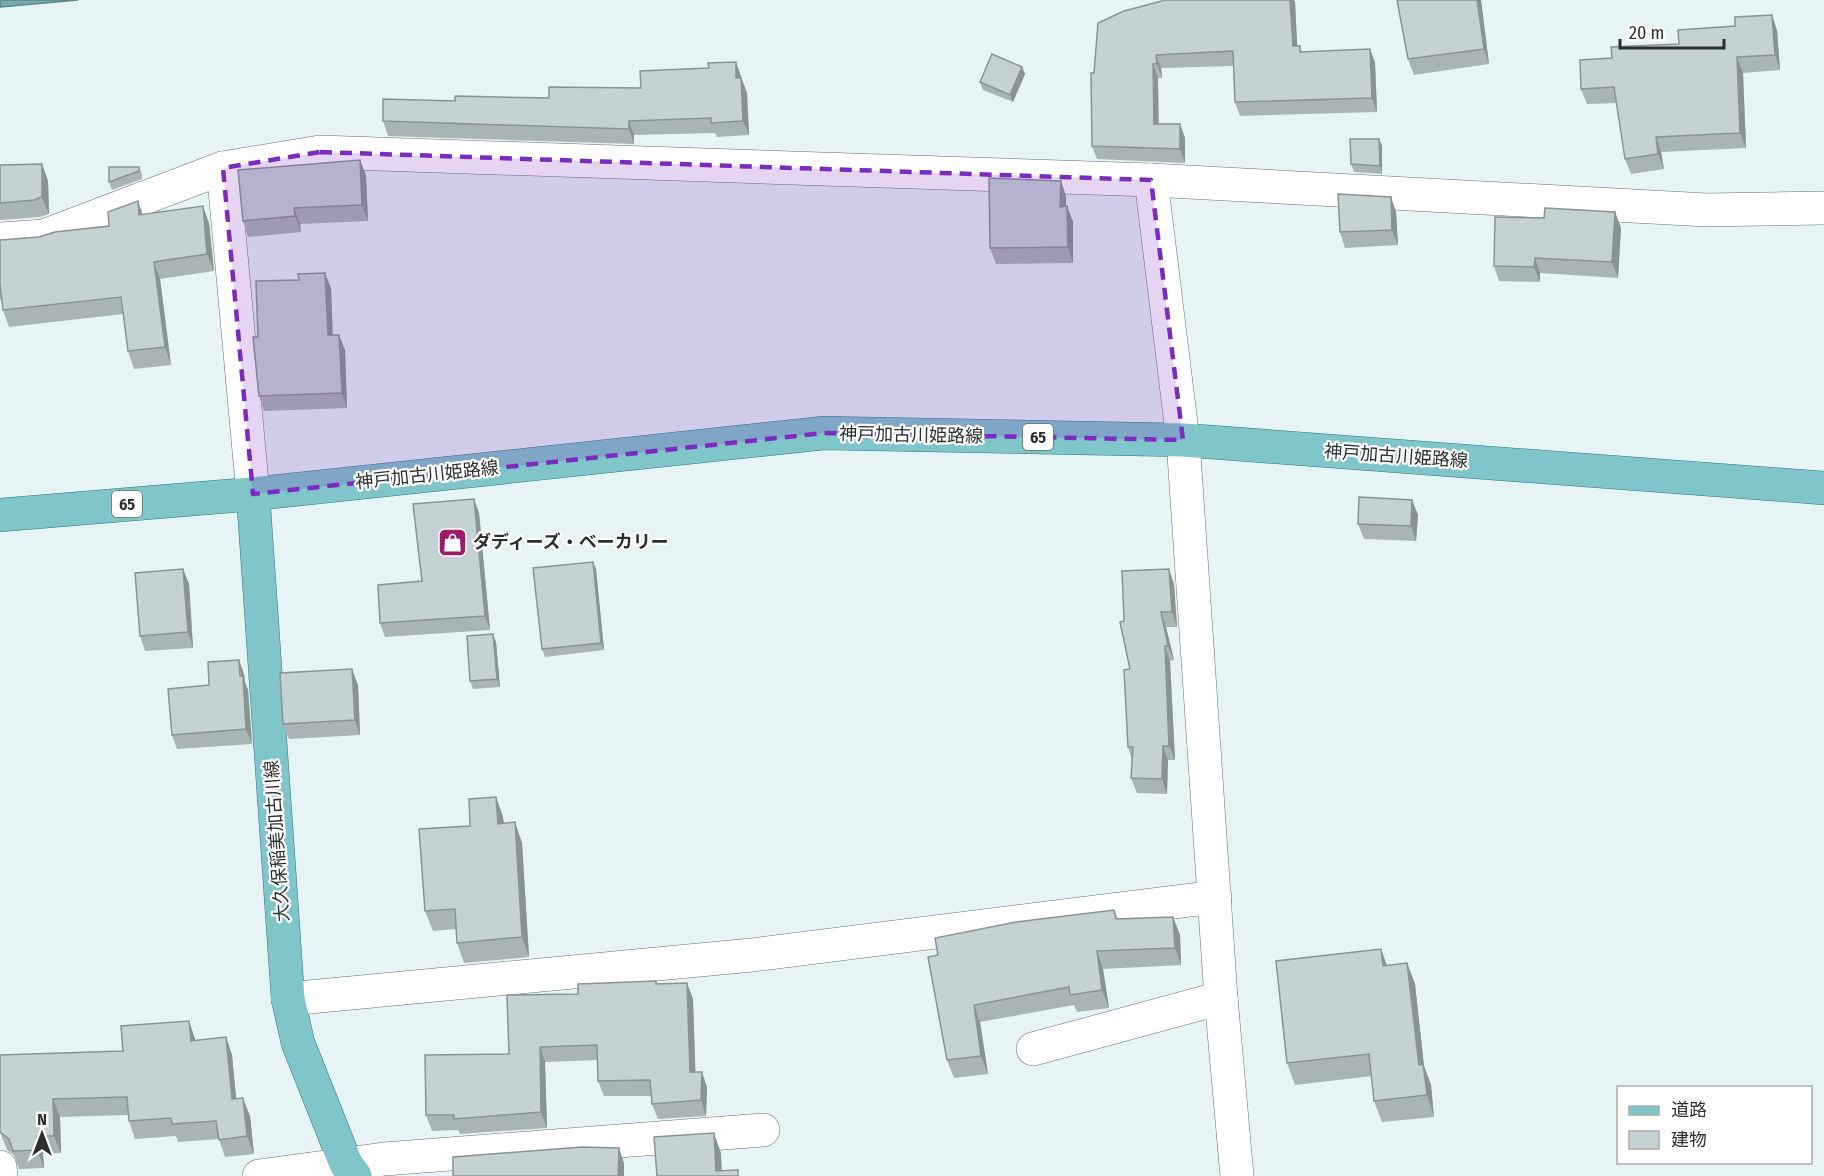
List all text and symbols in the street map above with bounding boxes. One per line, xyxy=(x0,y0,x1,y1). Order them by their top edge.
scale bar xyxy=(1620,12,1724,50)
text: 20 m xyxy=(1629,22,1664,44)
street label: 神戸加古川姫路線 xyxy=(839,423,983,447)
road number: 65 xyxy=(1023,424,1053,450)
street label: 神戸加古川姫路線 xyxy=(1323,440,1469,472)
street label: 神戸加古川姫路線 xyxy=(354,457,500,493)
road number: 65 xyxy=(112,491,142,517)
shop icon: ダディーズ・ベーカリー xyxy=(436,526,468,558)
place label: ダディーズ・ベーカリー xyxy=(473,531,669,553)
street label: 大久保稲美加古川線 xyxy=(260,759,294,923)
legend xyxy=(1617,1086,1812,1164)
text: 道路 xyxy=(1671,1099,1707,1121)
north arrow xyxy=(12,1104,72,1164)
text: N xyxy=(37,1110,47,1129)
text: 建物 xyxy=(1671,1129,1707,1151)

